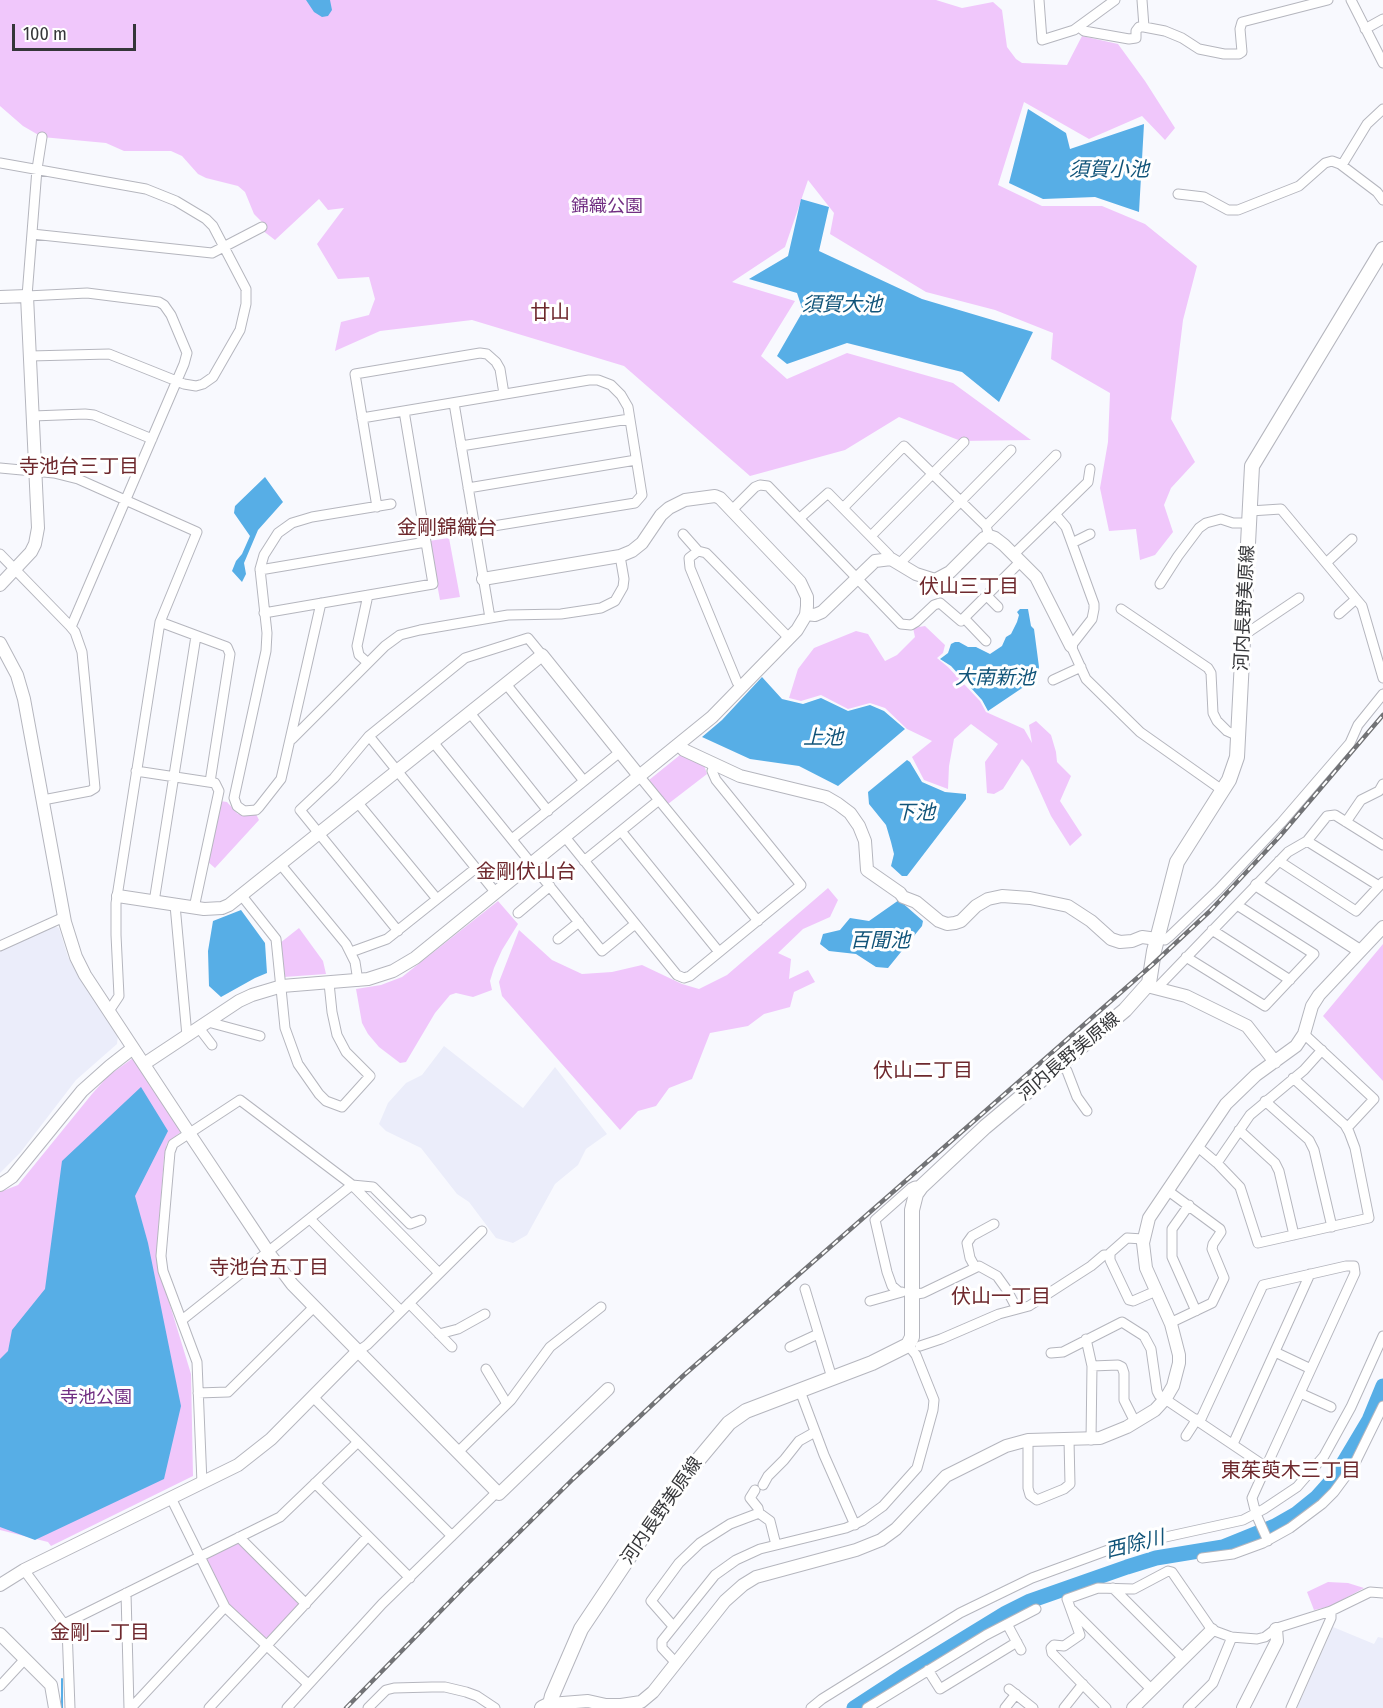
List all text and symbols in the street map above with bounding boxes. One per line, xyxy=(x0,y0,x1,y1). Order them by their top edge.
scale bar xyxy=(15,12,140,50)
text: 100 m xyxy=(23,23,67,45)
water label: 須賀小池 xyxy=(1069,158,1149,182)
park label: 錦織公園 xyxy=(571,196,643,218)
water label: 須賀大池 xyxy=(802,293,882,317)
district label: 廿山 xyxy=(530,301,570,325)
district label: 寺池台三丁目 xyxy=(19,455,139,479)
district label: 金剛錦織台 xyxy=(397,516,497,540)
street label: 河内長野美原線 xyxy=(1231,545,1259,671)
district label: 伏山三丁目 xyxy=(919,575,1019,599)
water label: 大南新池 xyxy=(955,666,1035,690)
water label: 上池 xyxy=(803,726,843,750)
water label: 下池 xyxy=(895,801,935,825)
district label: 金剛伏山台 xyxy=(476,860,576,884)
water label: 百聞池 xyxy=(850,929,910,953)
street label: 河内長野美原線 xyxy=(1014,1008,1124,1106)
district label: 伏山二丁目 xyxy=(873,1059,973,1083)
district label: 寺池台五丁目 xyxy=(209,1256,329,1280)
district label: 伏山一丁目 xyxy=(951,1285,1051,1309)
park label: 寺池公園 xyxy=(60,1387,132,1409)
street label: 河内長野美原線 xyxy=(617,1453,707,1569)
district label: 東茱萸木三丁目 xyxy=(1221,1459,1361,1483)
water label: 西除川 xyxy=(1103,1526,1167,1564)
district label: 金剛一丁目 xyxy=(50,1621,150,1645)

